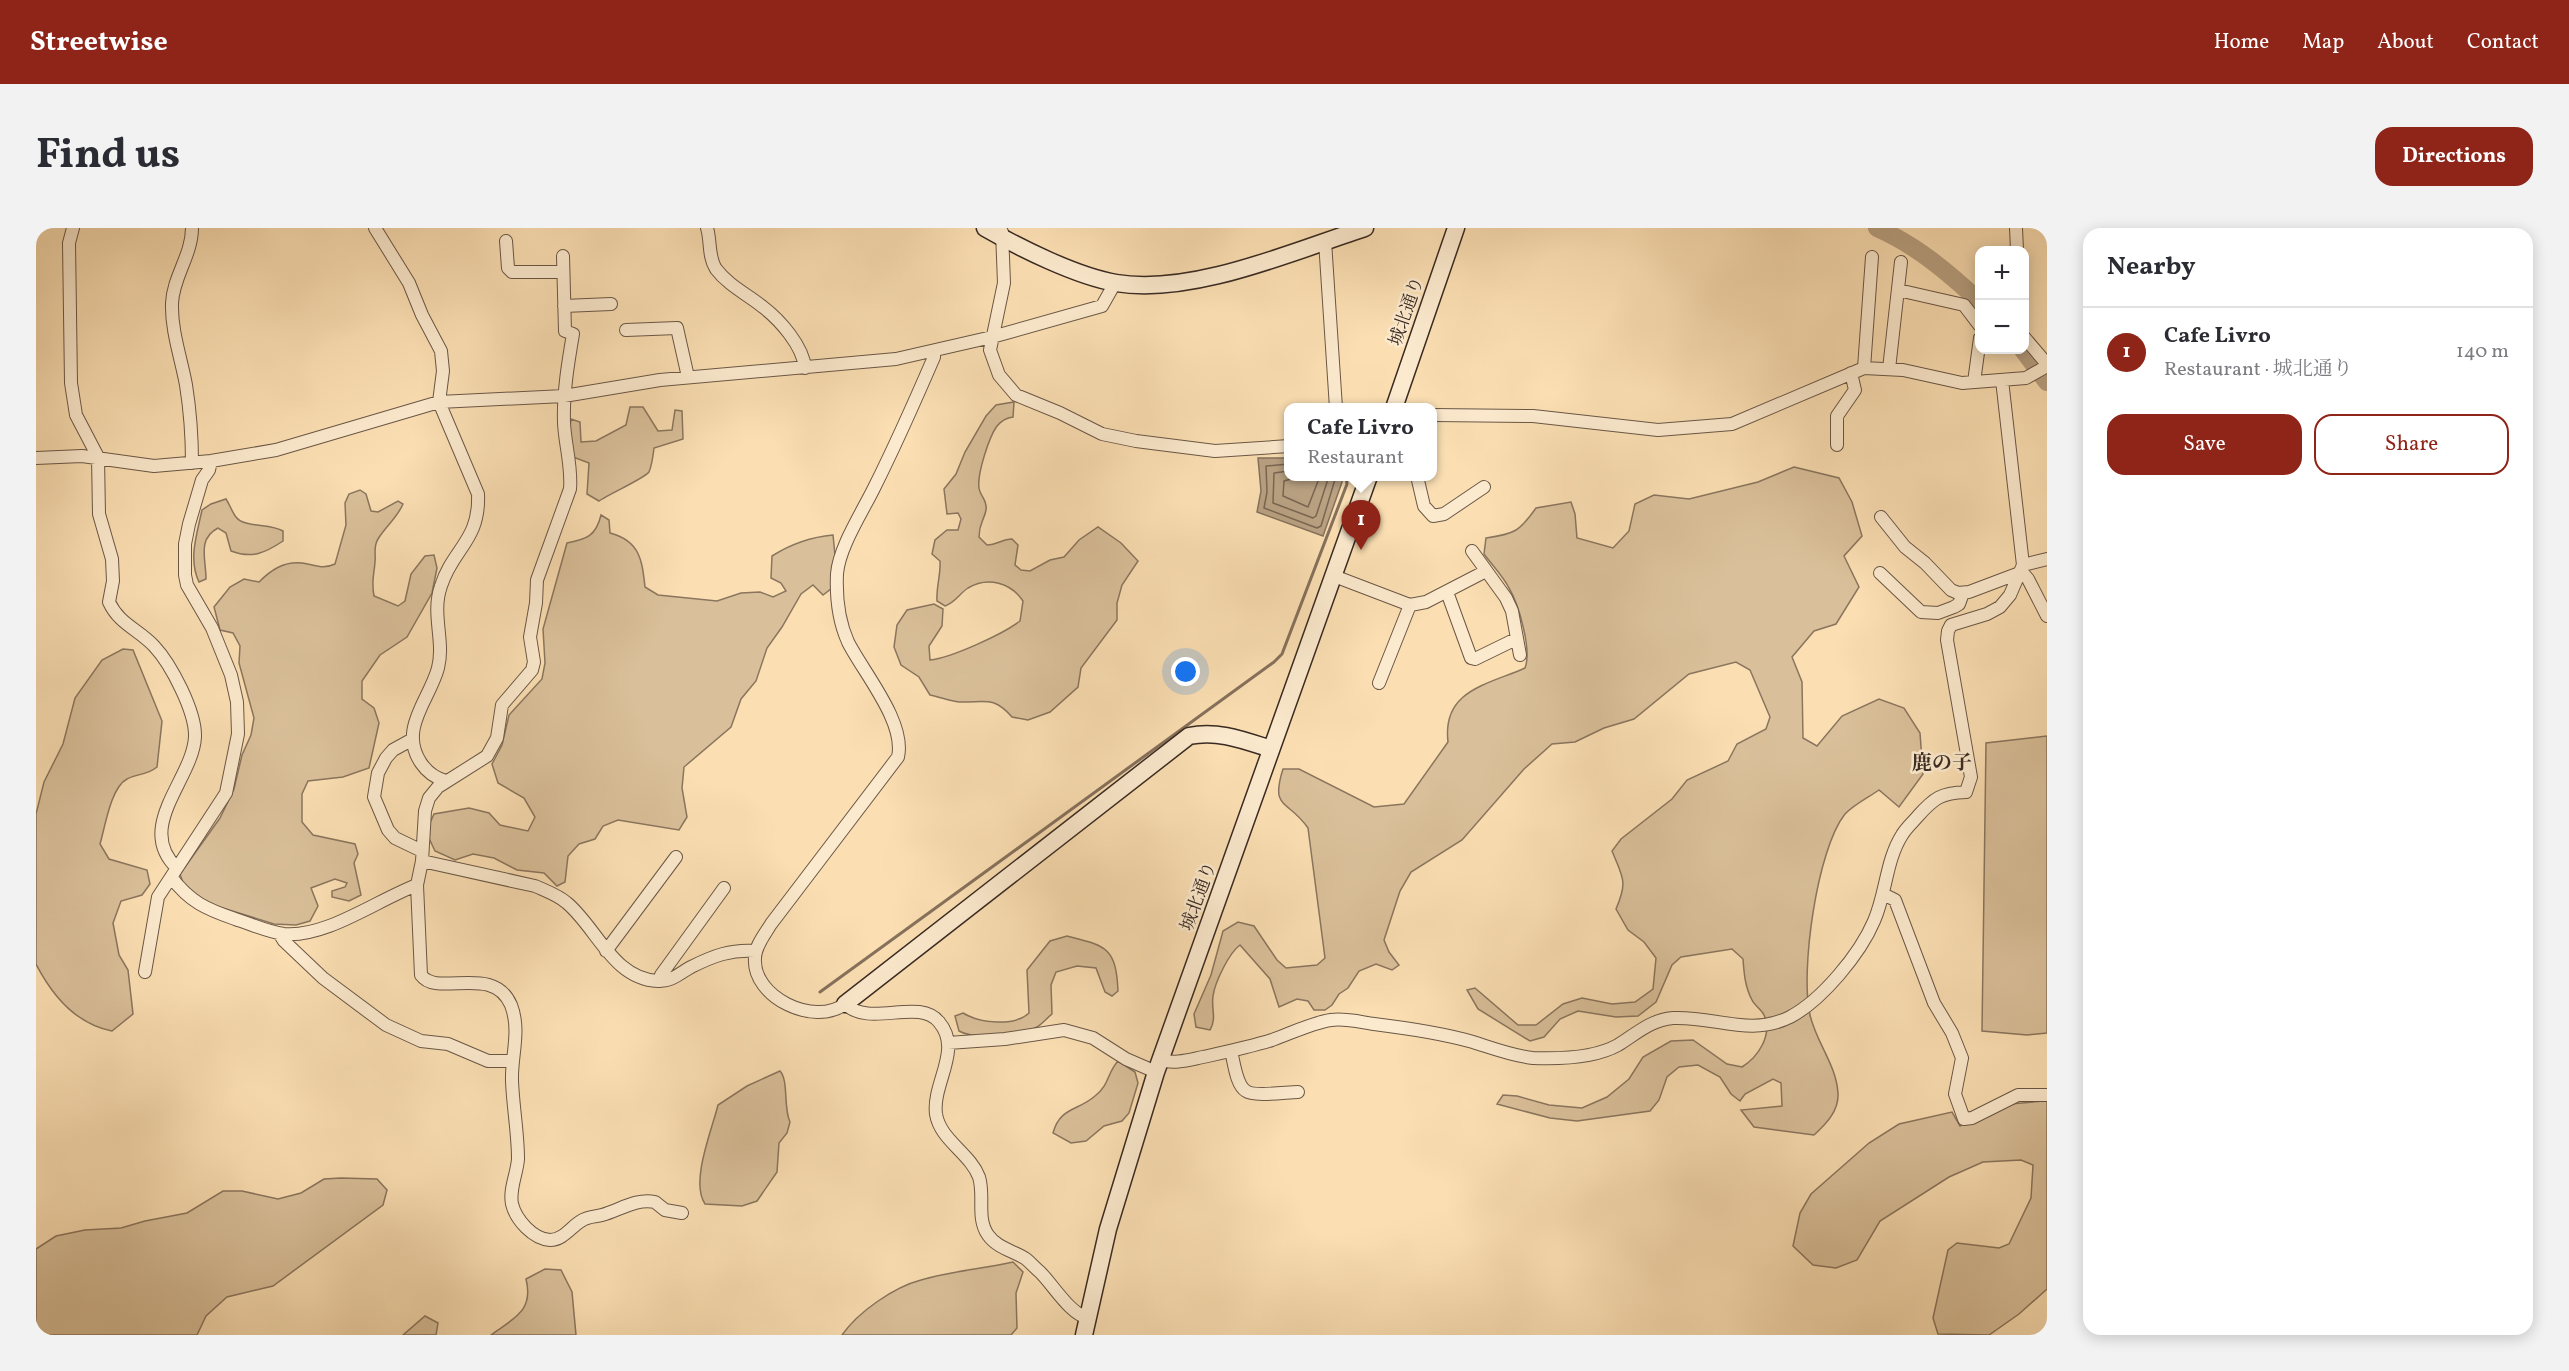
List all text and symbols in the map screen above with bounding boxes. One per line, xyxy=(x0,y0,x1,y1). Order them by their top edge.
text: Streetwise xyxy=(30,23,168,62)
text: Home xyxy=(2214,28,2269,57)
text: Map xyxy=(2302,28,2344,57)
text: About xyxy=(2377,28,2434,57)
text: Contact xyxy=(2467,28,2539,57)
text: Find us xyxy=(36,127,180,186)
button: Directions xyxy=(2375,127,2533,186)
map controls xyxy=(1975,246,2029,354)
button: + xyxy=(1975,246,2029,300)
text: Nearby xyxy=(2107,249,2196,285)
street label: 城北通り xyxy=(1384,273,1431,350)
button: − xyxy=(1975,300,2029,354)
text: Cafe Livro xyxy=(2164,321,2271,352)
text: 1 xyxy=(2122,338,2131,366)
text: 140 m xyxy=(2456,338,2509,366)
text: Restaurant · 城北通り xyxy=(2164,356,2353,384)
popup xyxy=(1284,403,1437,481)
text: Cafe Livro xyxy=(1307,413,1414,444)
button: Save xyxy=(2107,414,2302,475)
button: Share xyxy=(2314,414,2509,475)
text: Restaurant xyxy=(1307,444,1404,472)
pin: 1 xyxy=(1342,500,1380,550)
your location xyxy=(1171,657,1200,686)
district label: 鹿の子 xyxy=(1912,750,1972,778)
street label: 城北通り xyxy=(1175,858,1223,935)

